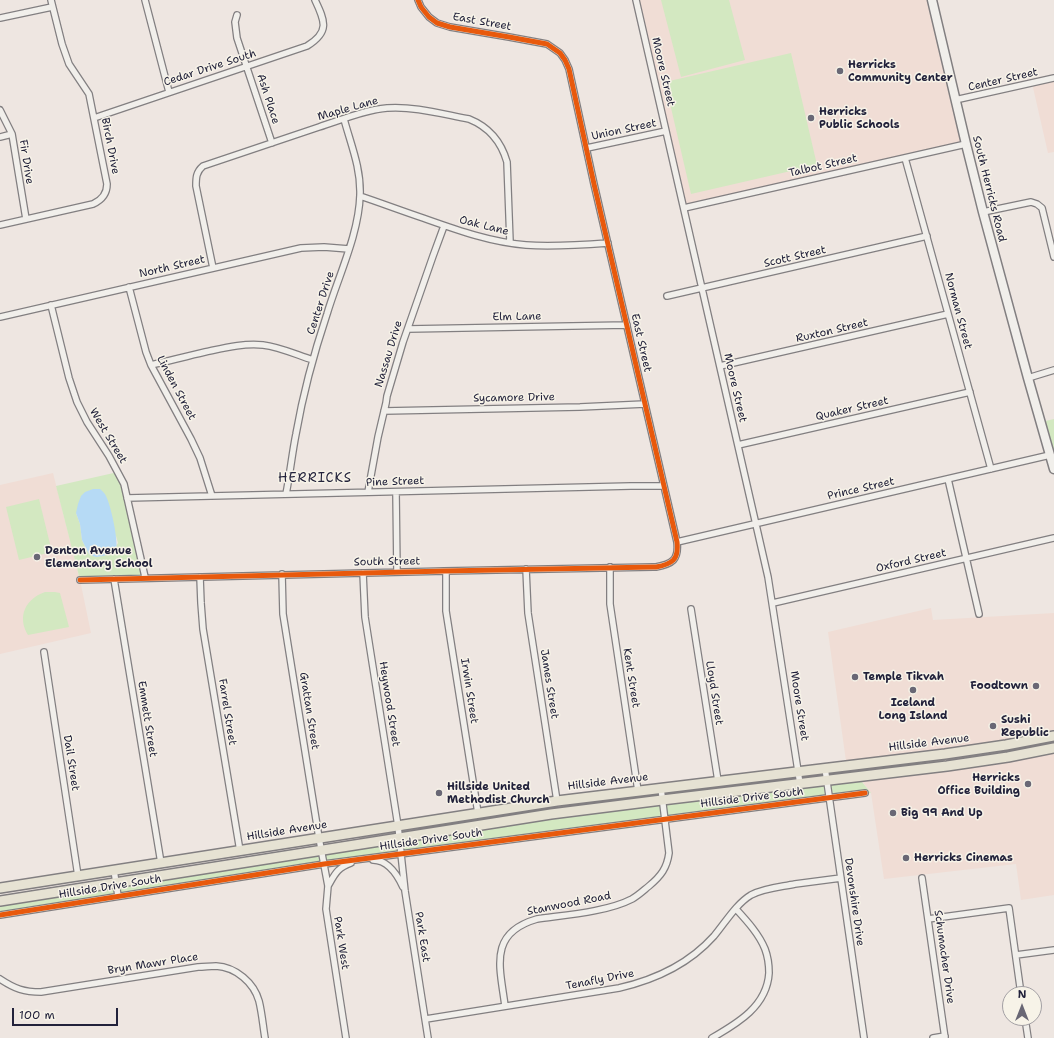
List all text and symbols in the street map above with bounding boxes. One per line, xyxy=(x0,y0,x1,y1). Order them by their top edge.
street label: East Street xyxy=(452,10,512,34)
street label: Moore Street xyxy=(649,36,677,108)
street label: Cedar Drive South xyxy=(162,47,258,89)
place label: Herricks Community Center xyxy=(848,58,953,84)
marker: Herricks Community Center xyxy=(835,66,845,76)
street label: Center Street xyxy=(967,66,1039,94)
street label: Ash Place xyxy=(254,72,282,126)
street label: Maple Lane xyxy=(316,94,380,124)
place label: Herricks Public Schools xyxy=(819,105,900,131)
marker: Herricks Public Schools xyxy=(806,113,816,123)
street label: Birch Drive xyxy=(98,117,122,175)
street label: Union Street xyxy=(590,117,658,143)
street label: South Herricks Road xyxy=(969,134,1009,244)
street label: Fir Drive xyxy=(16,139,36,185)
street label: Talbot Street xyxy=(788,152,858,180)
street label: Oak Lane xyxy=(458,213,510,239)
street label: Scott Street xyxy=(763,243,827,271)
street label: North Street xyxy=(138,253,206,281)
street label: Center Drive xyxy=(305,270,337,336)
street label: Norman Street xyxy=(941,271,975,351)
street label: Elm Lane xyxy=(492,310,542,324)
street label: East Street xyxy=(628,312,654,374)
street label: Ruxton Street xyxy=(795,316,869,346)
street label: Nassau Drive xyxy=(373,319,405,389)
street label: Moore Street xyxy=(721,352,749,424)
street label: Linden Street xyxy=(153,353,199,423)
street label: Sycamore Drive xyxy=(473,391,555,405)
street label: Quaker Street xyxy=(814,394,890,424)
street label: West Street xyxy=(86,406,130,466)
district label: HERRICKS xyxy=(278,471,352,487)
street label: Pine Street xyxy=(366,474,424,490)
street label: Prince Street xyxy=(826,475,896,503)
place label: Denton Avenue Elementary School xyxy=(45,544,153,570)
street label: Oxford Street xyxy=(875,546,947,576)
marker: Denton Avenue Elementary School xyxy=(32,552,42,562)
street label: South Street xyxy=(354,555,420,569)
street label: Kent Street xyxy=(620,647,642,709)
street label: James Street xyxy=(537,648,561,720)
street label: Irwin Street xyxy=(457,657,481,725)
street label: Heywood Street xyxy=(376,660,402,748)
street label: Lloyd Street xyxy=(702,660,726,726)
street label: Moore Street xyxy=(787,670,811,742)
place label: Temple Tikvah xyxy=(863,670,944,684)
street label: Grattan Street xyxy=(296,671,322,751)
marker: Temple Tikvah xyxy=(850,672,860,682)
street label: Farrel Street xyxy=(215,678,239,746)
place label: Foodtown xyxy=(970,679,1028,693)
street label: Emmett Street xyxy=(134,680,160,758)
marker: Foodtown xyxy=(1031,681,1041,691)
marker: Iceland Long Island xyxy=(908,685,918,695)
place label: Iceland Long Island xyxy=(878,696,948,722)
place label: Sushi Republic xyxy=(1001,713,1049,739)
marker: Sushi Republic xyxy=(988,721,998,731)
street label: Hillside Avenue xyxy=(888,731,970,755)
street label: Dail Street xyxy=(60,734,82,792)
street label: Hillside Avenue xyxy=(567,770,649,794)
place label: Herricks Office Building xyxy=(937,771,1020,797)
marker: Herricks Office Building xyxy=(1023,779,1033,789)
place label: Hillside United Methodist Church xyxy=(447,780,550,806)
street label: Hillside Drive South xyxy=(700,785,804,811)
marker: Hillside United Methodist Church xyxy=(434,788,444,798)
place label: Big 99 And Up xyxy=(901,806,982,820)
marker: Big 99 And Up xyxy=(888,808,898,818)
street label: Hillside Avenue xyxy=(246,818,328,844)
street label: Hillside Drive South xyxy=(379,826,483,854)
place label: Herricks Cinemas xyxy=(914,851,1013,865)
marker: Herricks Cinemas xyxy=(901,853,911,863)
street label: Devonshire Drive xyxy=(841,857,867,947)
street label: Hillside Drive South xyxy=(58,872,162,902)
street label: Stanwood Road xyxy=(526,889,612,919)
street label: Schumacher Drive xyxy=(931,909,957,1005)
street label: Park East xyxy=(412,911,432,963)
street label: Park West xyxy=(330,915,352,971)
street label: Bryn Mawr Place xyxy=(107,950,199,978)
street label: Tenafly Drive xyxy=(565,967,635,993)
north arrow xyxy=(1002,986,1042,1026)
text: N xyxy=(1018,987,1026,1002)
scale bar xyxy=(14,1000,120,1026)
text: 100 m xyxy=(19,1007,55,1023)

